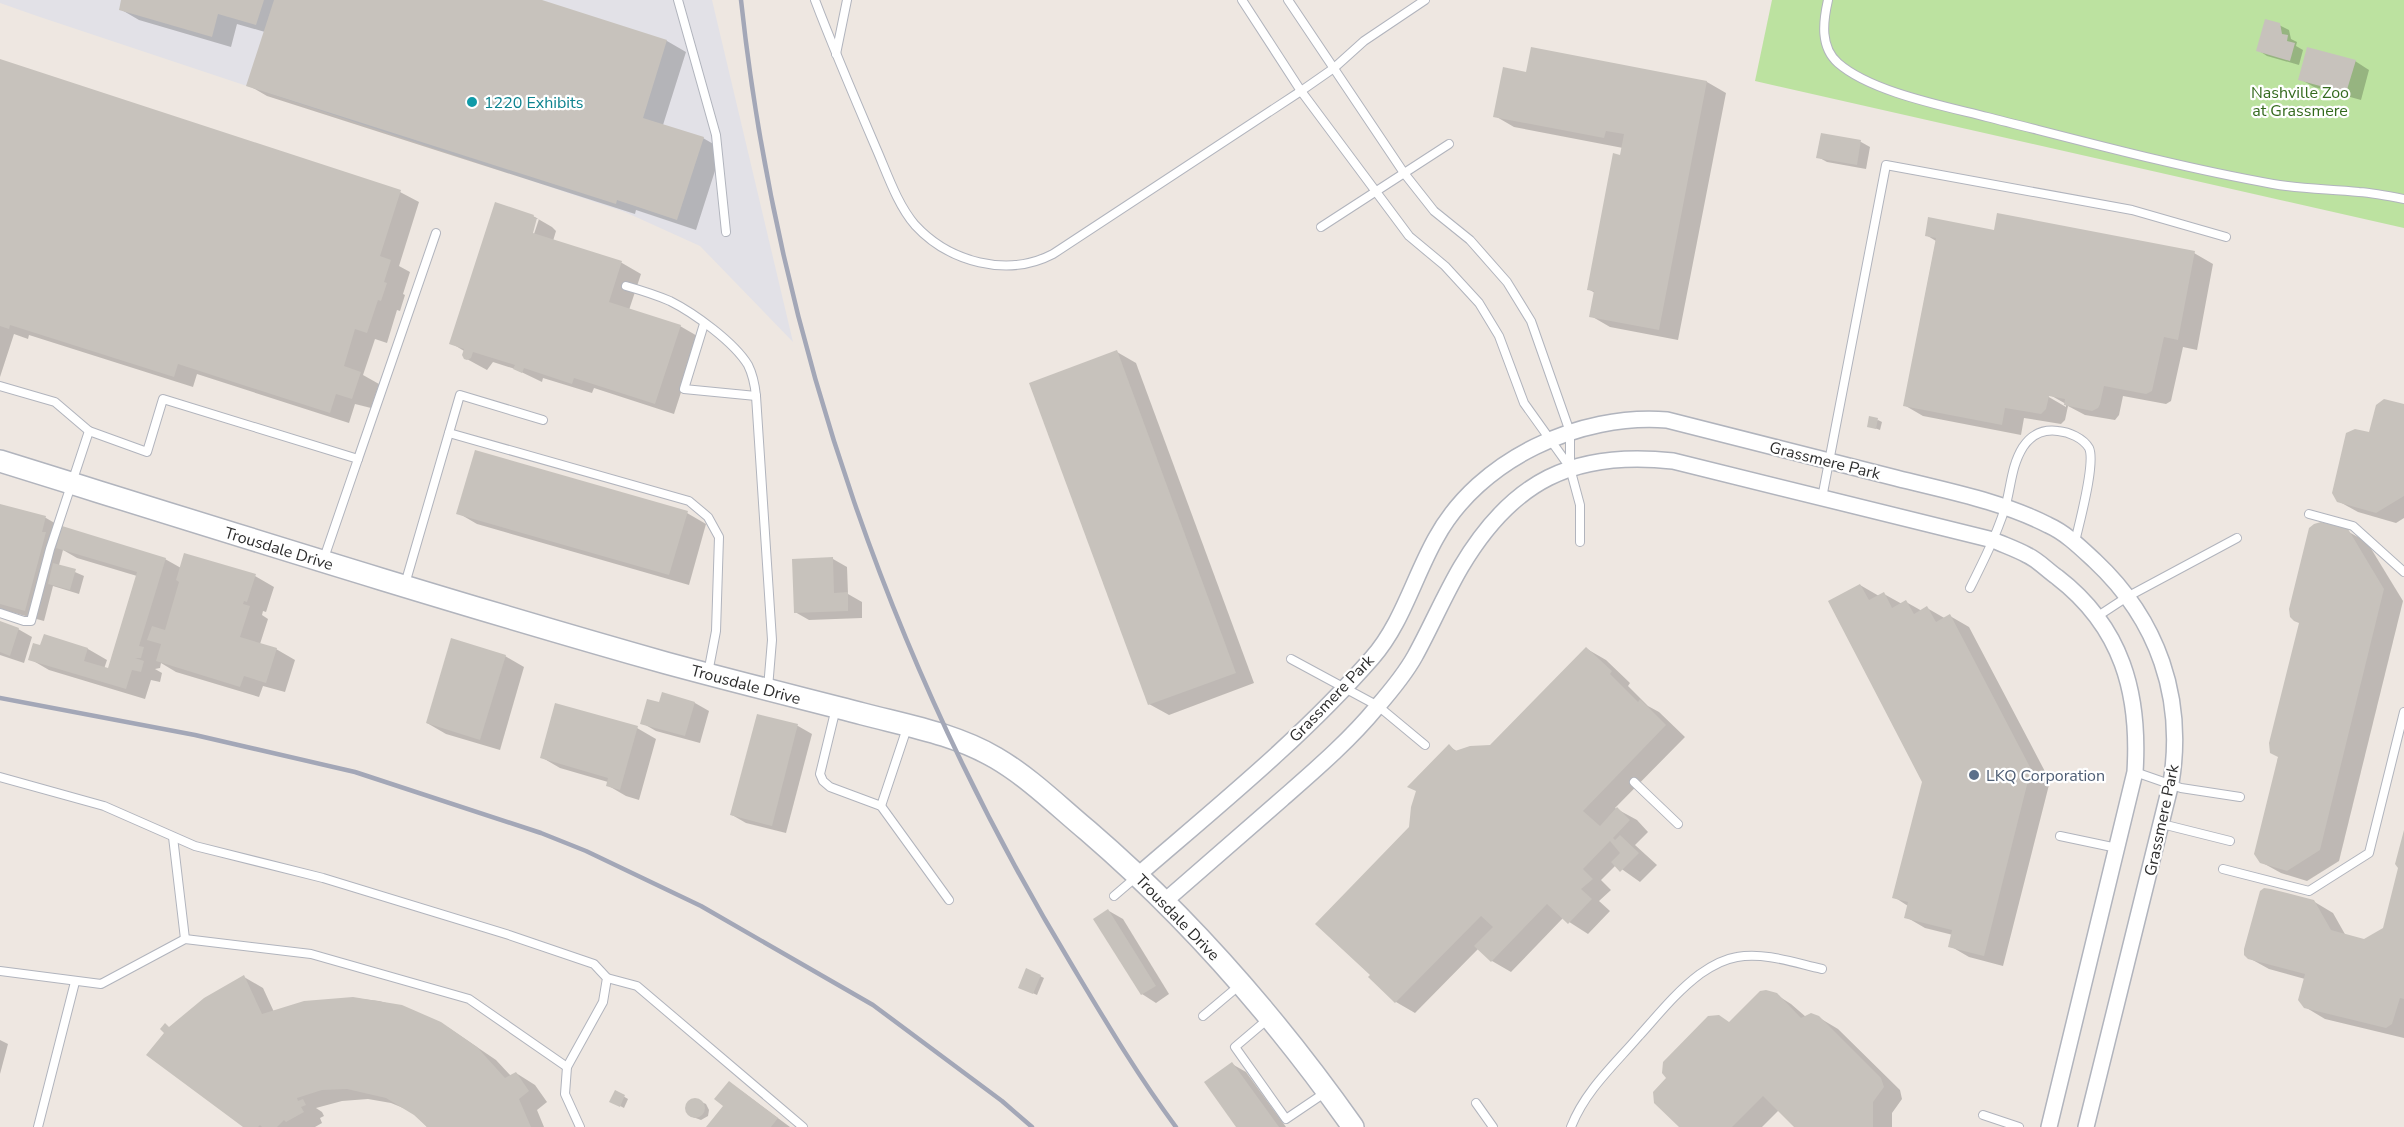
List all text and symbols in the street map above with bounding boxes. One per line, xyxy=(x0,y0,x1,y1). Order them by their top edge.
park label: Nashville Zoo at Grassmere xyxy=(2251,82,2349,122)
place label: 1220 Exhibits xyxy=(484,92,583,114)
marker: 1220 Exhibits xyxy=(465,95,479,109)
street label: Grassmere Park xyxy=(1767,437,1883,486)
street label: Trousdale Drive xyxy=(222,522,336,576)
street label: Grassmere Park xyxy=(1284,649,1380,747)
street label: Trousdale Drive xyxy=(688,660,803,710)
street label: Grassmere Park xyxy=(2139,761,2185,878)
place label: LKQ Corporation xyxy=(1986,765,2105,787)
marker: LKQ Corporation xyxy=(1967,768,1981,782)
street label: Trousdale Drive xyxy=(1130,870,1224,966)

